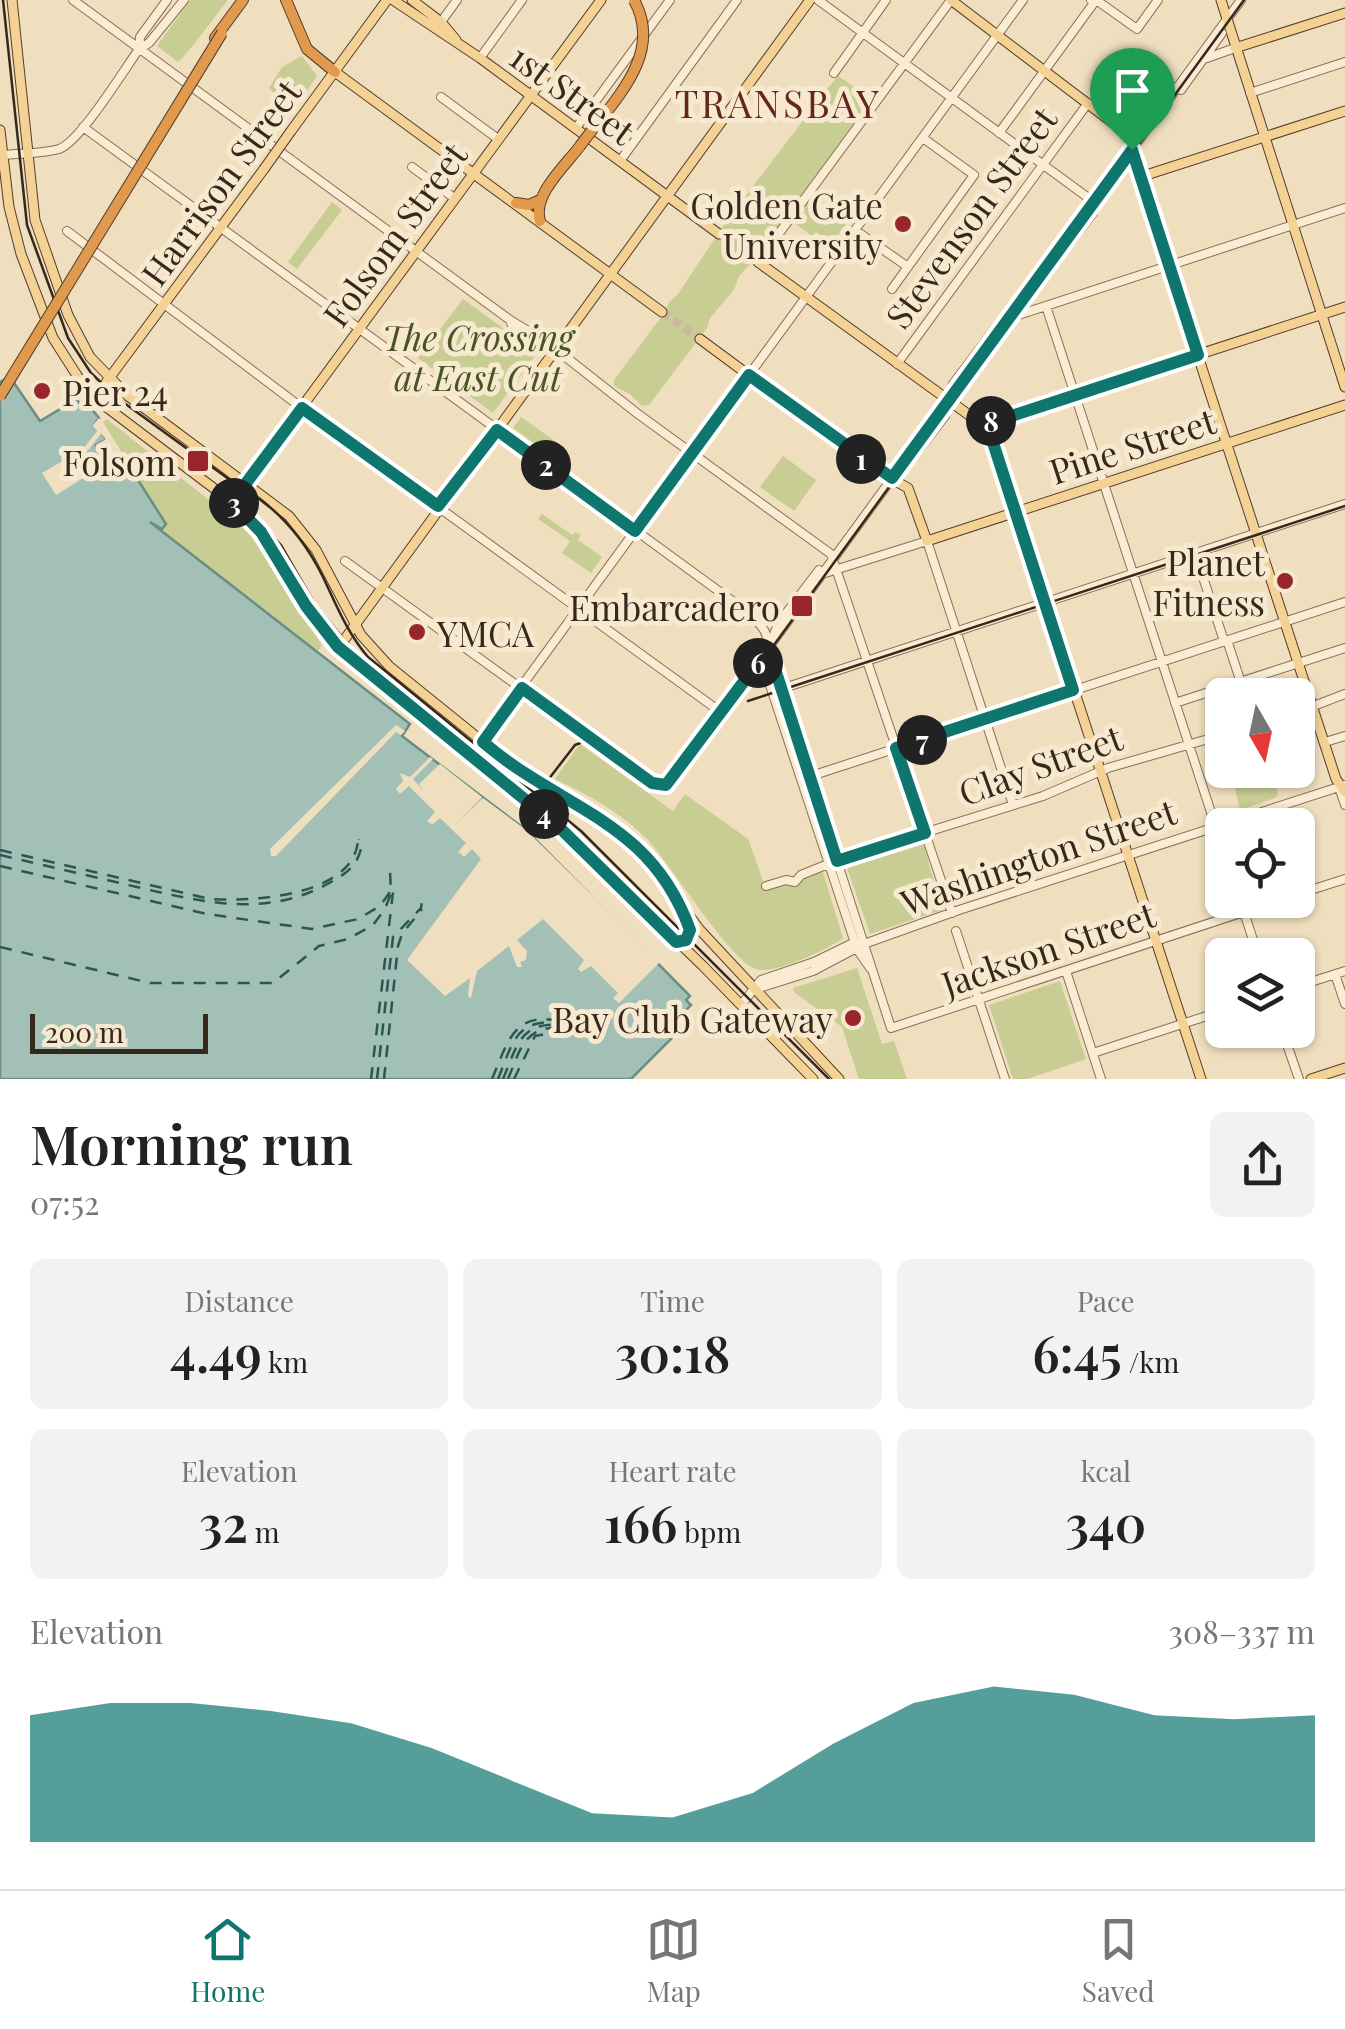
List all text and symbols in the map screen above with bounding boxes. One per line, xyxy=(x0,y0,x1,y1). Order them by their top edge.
street label: 1st Street xyxy=(501,32,645,154)
pin xyxy=(1090,48,1175,151)
icon: arrive xyxy=(1105,63,1160,118)
street label: Harrison Street xyxy=(129,69,311,294)
district label: TRANSBAY xyxy=(675,77,881,128)
street label: Stevenson Street xyxy=(874,96,1067,337)
street label: Folsom Street xyxy=(311,132,477,335)
place label: Golden Gate University xyxy=(690,181,883,268)
marker: Golden Gate University xyxy=(892,213,914,235)
park label: The Crossing at East Cut xyxy=(382,313,576,400)
place label: Pier 24 xyxy=(62,368,168,415)
marker: Pier 24 xyxy=(31,380,53,402)
pin: 8 xyxy=(966,396,1016,446)
street label: Pine Street xyxy=(1043,396,1222,494)
text: 8 xyxy=(983,402,999,439)
pin: 1 xyxy=(836,434,886,484)
place label: Folsom xyxy=(62,438,176,485)
pin: 2 xyxy=(521,440,571,490)
text: 1 xyxy=(856,440,866,477)
text: 2 xyxy=(539,446,553,483)
marker: Folsom xyxy=(185,448,211,474)
pin: 3 xyxy=(209,478,259,528)
text: 3 xyxy=(227,484,241,521)
place label: Planet Fitness xyxy=(1153,538,1266,625)
marker: Planet Fitness xyxy=(1274,570,1296,592)
place label: Embarcadero xyxy=(569,583,780,630)
marker: Embarcadero xyxy=(789,593,815,619)
place label: YMCA xyxy=(436,609,535,656)
marker: YMCA xyxy=(406,621,428,643)
pin: 6 xyxy=(733,638,783,688)
text: 6 xyxy=(750,644,766,681)
north arrow xyxy=(1205,678,1315,788)
map controls xyxy=(1205,678,1315,1048)
street label: Clay Street xyxy=(952,713,1129,815)
pin: 7 xyxy=(897,715,947,765)
text: 7 xyxy=(916,721,928,758)
street label: Washington Street xyxy=(893,787,1182,925)
pin: 4 xyxy=(519,789,569,839)
text: 4 xyxy=(537,795,551,832)
button: locate xyxy=(1205,808,1315,918)
street label: Jackson Street xyxy=(934,889,1162,1007)
button: layers xyxy=(1205,938,1315,1048)
place label: Bay Club Gateway xyxy=(552,995,833,1042)
marker: Bay Club Gateway xyxy=(842,1007,864,1029)
scale bar xyxy=(30,1009,208,1054)
text: 200 m xyxy=(45,1013,124,1050)
text: Morning run xyxy=(30,1105,353,1179)
button: share xyxy=(1210,1112,1315,1217)
text: 07:52 xyxy=(30,1180,99,1223)
text: Distance xyxy=(185,1282,294,1319)
text: Time xyxy=(640,1282,705,1319)
text: Pace xyxy=(1077,1282,1135,1319)
text: 4.49 xyxy=(170,1319,262,1386)
text: 30:18 xyxy=(615,1319,730,1386)
text: 6:45 xyxy=(1032,1319,1122,1386)
text: km xyxy=(262,1343,308,1380)
text: /km xyxy=(1122,1343,1179,1380)
text: Elevation xyxy=(181,1452,297,1489)
text: Heart rate xyxy=(608,1452,737,1489)
text: kcal xyxy=(1081,1452,1131,1489)
text: 32 xyxy=(199,1489,248,1556)
text: 166 xyxy=(604,1489,677,1556)
text: 340 xyxy=(1065,1489,1146,1556)
text: m xyxy=(248,1513,280,1550)
text: bpm xyxy=(677,1513,741,1550)
text: Elevation xyxy=(30,1609,163,1652)
text: 308–337 m xyxy=(1169,1609,1315,1652)
tab: Home xyxy=(190,1912,265,2009)
tab: Map xyxy=(646,1912,701,2009)
tab: Saved xyxy=(1082,1912,1155,2009)

